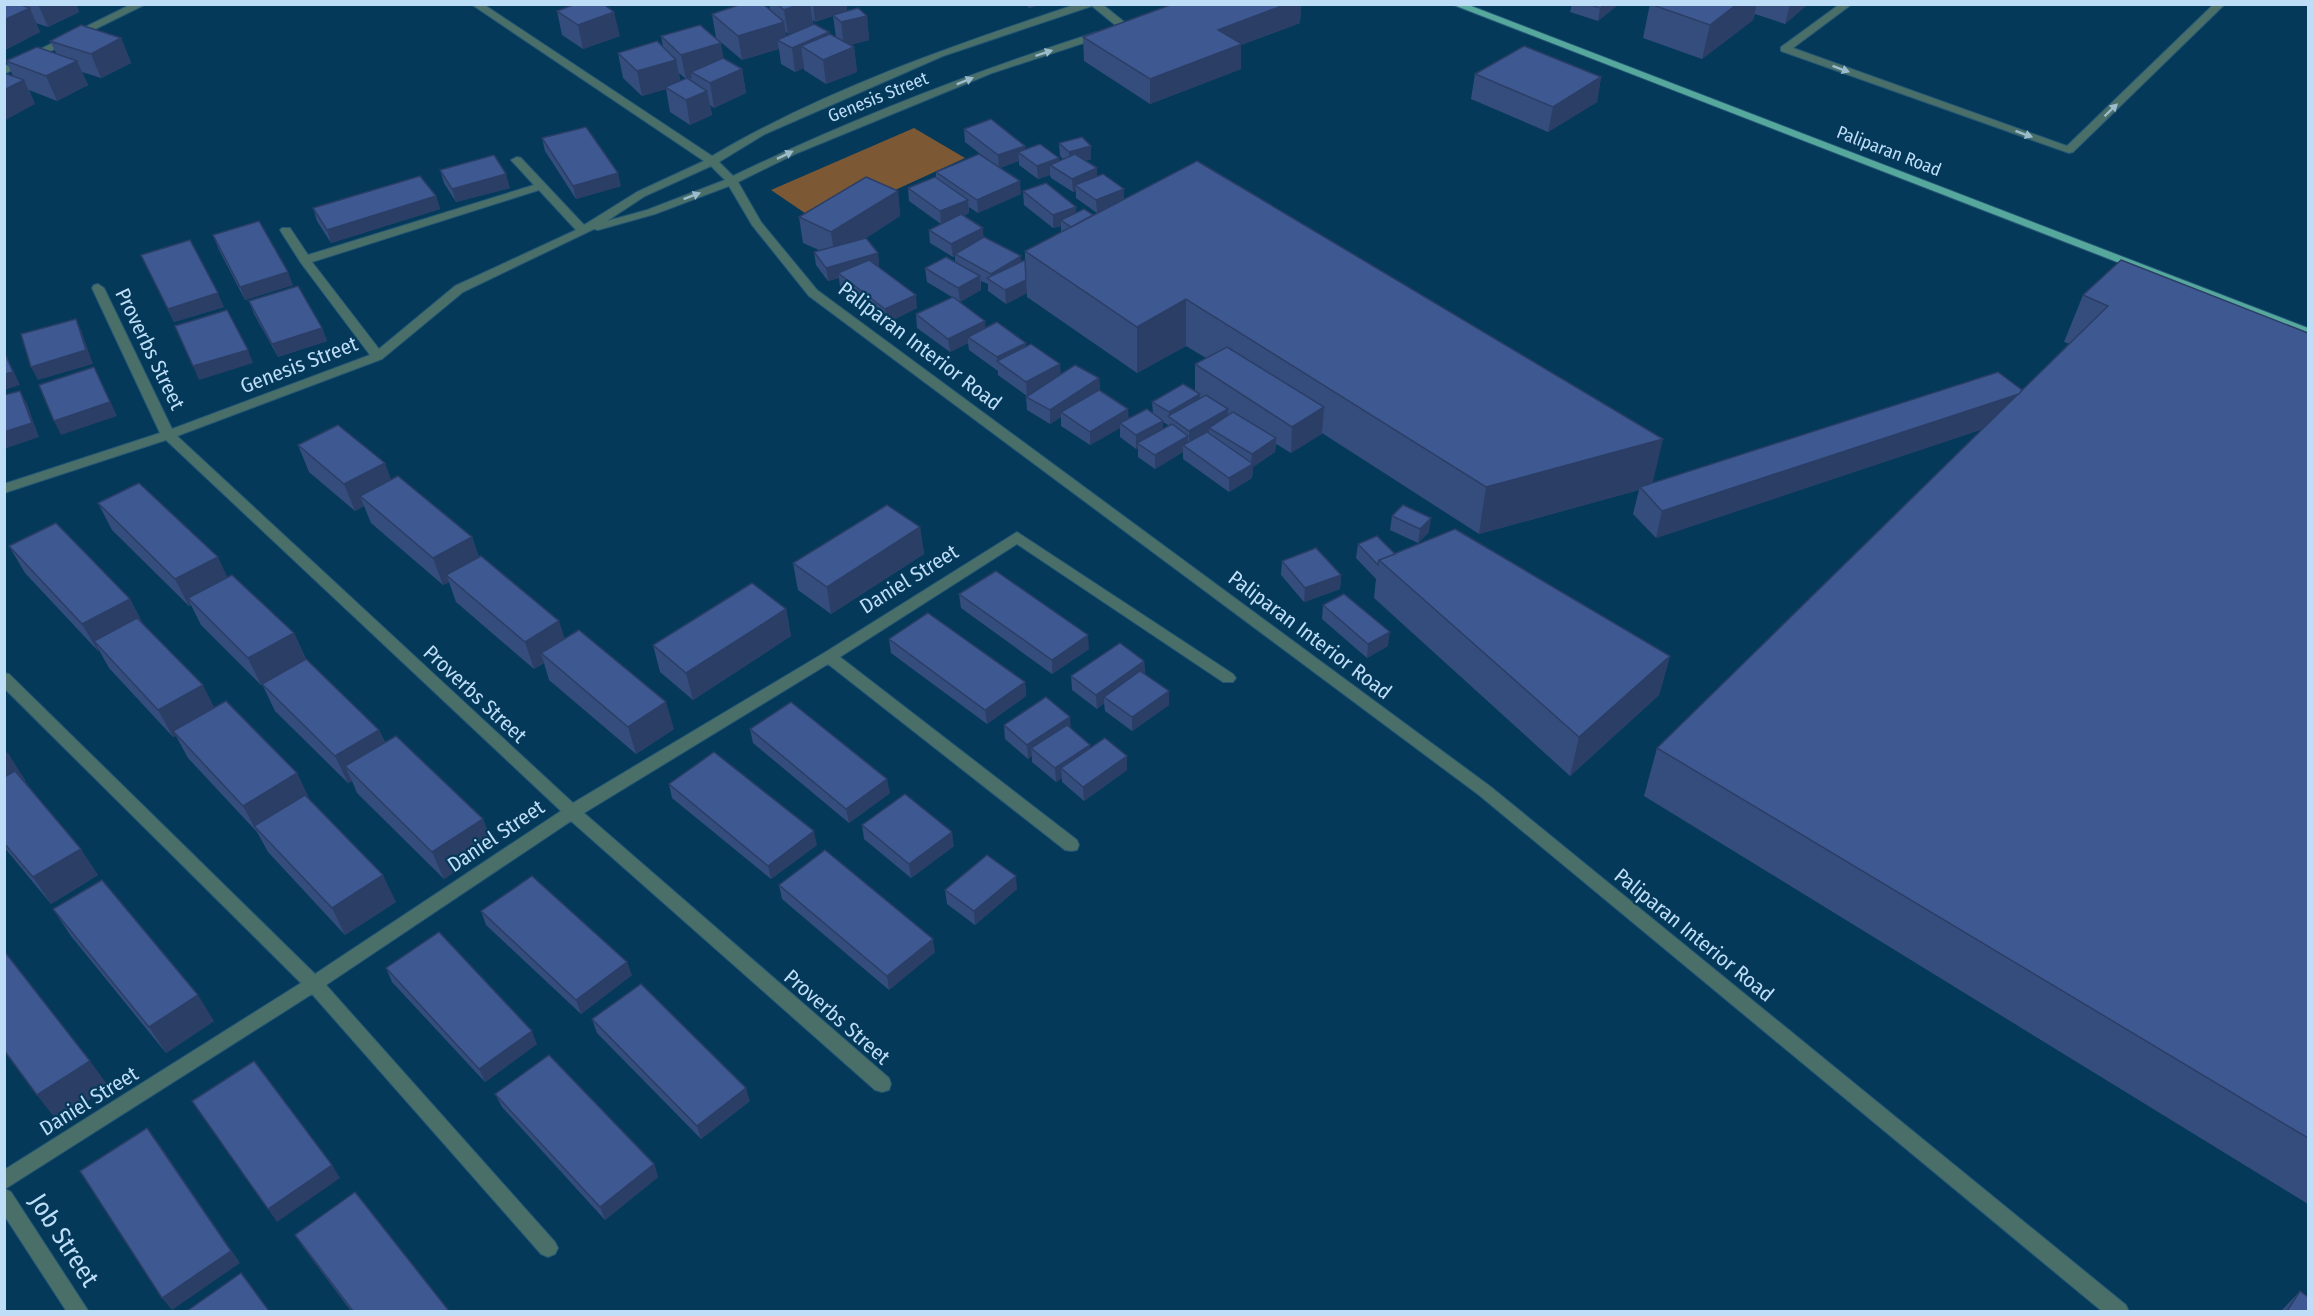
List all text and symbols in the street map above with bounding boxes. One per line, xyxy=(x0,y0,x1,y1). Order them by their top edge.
one-way arrow xyxy=(1035,48,1053,57)
one-way arrow xyxy=(1832,65,1850,75)
street label: Genesis Street xyxy=(825,67,931,127)
one-way arrow xyxy=(956,76,974,85)
one-way arrow xyxy=(2103,104,2118,117)
street label: Paliparan Road xyxy=(1834,121,1944,181)
one-way arrow xyxy=(2015,130,2033,140)
one-way arrow xyxy=(776,151,793,160)
one-way arrow xyxy=(683,191,701,201)
street label: Paliparan Interior Road xyxy=(833,276,1007,416)
street label: Proverbs Street xyxy=(109,284,191,414)
street label: Genesis Street xyxy=(237,331,361,399)
street label: Daniel Street xyxy=(855,538,963,619)
street label: Paliparan Interior Road xyxy=(1223,565,1397,705)
street label: Proverbs Street xyxy=(418,639,532,749)
street label: Daniel Street xyxy=(443,794,549,878)
street label: Paliparan Interior Road xyxy=(1609,863,1779,1007)
street label: Proverbs Street xyxy=(779,964,895,1070)
street label: Daniel Street xyxy=(35,1060,143,1141)
street label: Job Street xyxy=(23,1188,106,1293)

